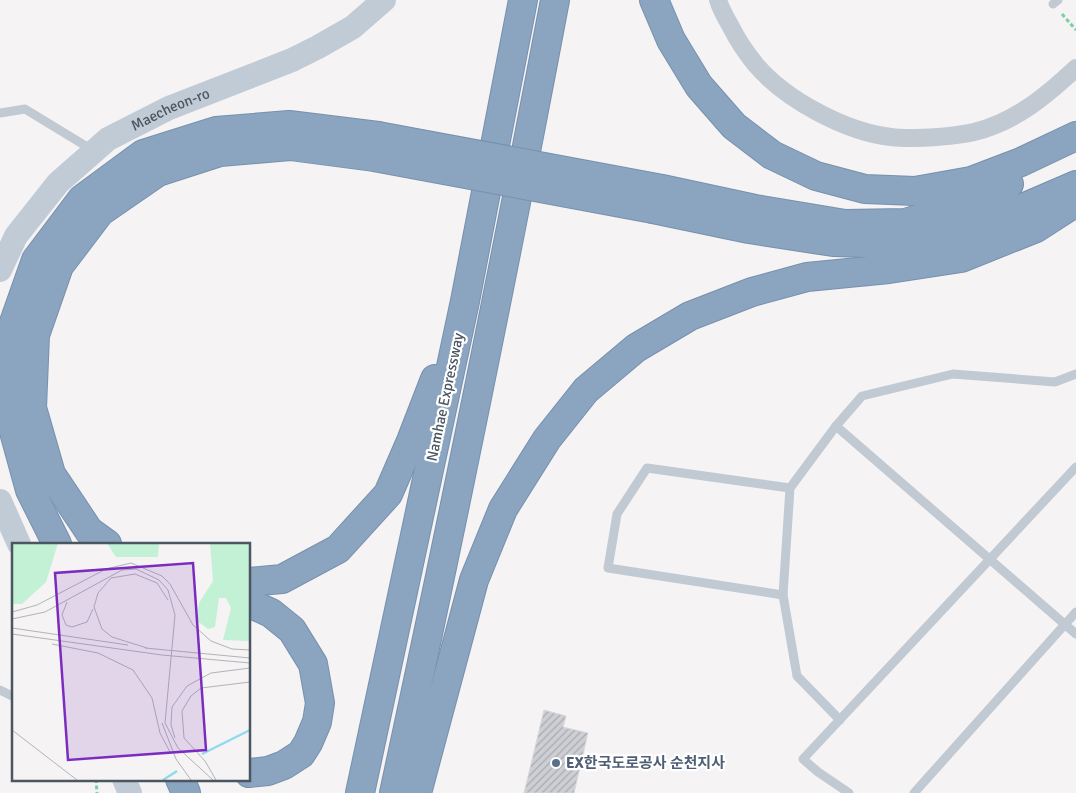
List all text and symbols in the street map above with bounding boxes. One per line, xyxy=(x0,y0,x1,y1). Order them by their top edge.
street label: Maecheon-ro xyxy=(128,84,212,135)
street label: Namhae Expressway xyxy=(423,331,467,463)
inset map xyxy=(12,543,250,780)
place label: EX한국도로공사 순천지사 xyxy=(566,754,725,772)
marker: EX한국도로공사 순천지사 xyxy=(550,757,562,769)

